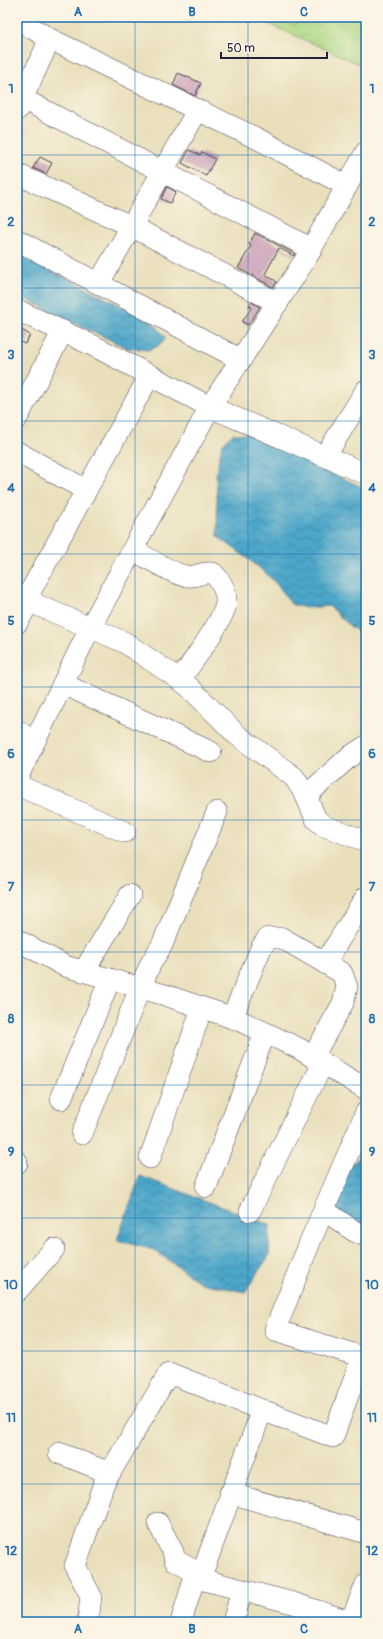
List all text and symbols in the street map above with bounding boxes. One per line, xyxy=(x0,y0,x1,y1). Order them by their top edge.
text: A xyxy=(74,4,83,20)
text: B xyxy=(188,4,196,20)
text: C xyxy=(300,4,308,20)
scale bar xyxy=(221,34,327,60)
text: 50 m xyxy=(227,41,255,56)
text: 1 xyxy=(8,81,14,97)
text: 1 xyxy=(369,81,375,97)
text: 2 xyxy=(7,214,15,230)
text: 2 xyxy=(368,214,376,230)
text: 3 xyxy=(7,347,15,363)
text: 3 xyxy=(368,347,376,363)
text: 4 xyxy=(7,480,15,496)
text: 4 xyxy=(368,480,376,496)
text: 5 xyxy=(7,613,15,629)
text: 5 xyxy=(368,613,376,629)
text: 6 xyxy=(7,746,15,762)
text: 6 xyxy=(368,746,376,762)
text: 7 xyxy=(8,879,15,895)
text: 7 xyxy=(369,879,376,895)
text: 8 xyxy=(8,1011,15,1027)
text: 8 xyxy=(369,1011,376,1027)
text: 9 xyxy=(8,1144,15,1160)
text: 9 xyxy=(369,1144,376,1160)
text: 10 xyxy=(4,1277,18,1293)
text: 10 xyxy=(365,1277,379,1293)
text: 11 xyxy=(6,1410,16,1426)
text: 11 xyxy=(367,1410,377,1426)
text: 12 xyxy=(5,1543,17,1559)
text: 12 xyxy=(366,1543,378,1559)
text: A xyxy=(74,1621,83,1637)
text: B xyxy=(188,1621,196,1637)
text: C xyxy=(300,1621,308,1637)

